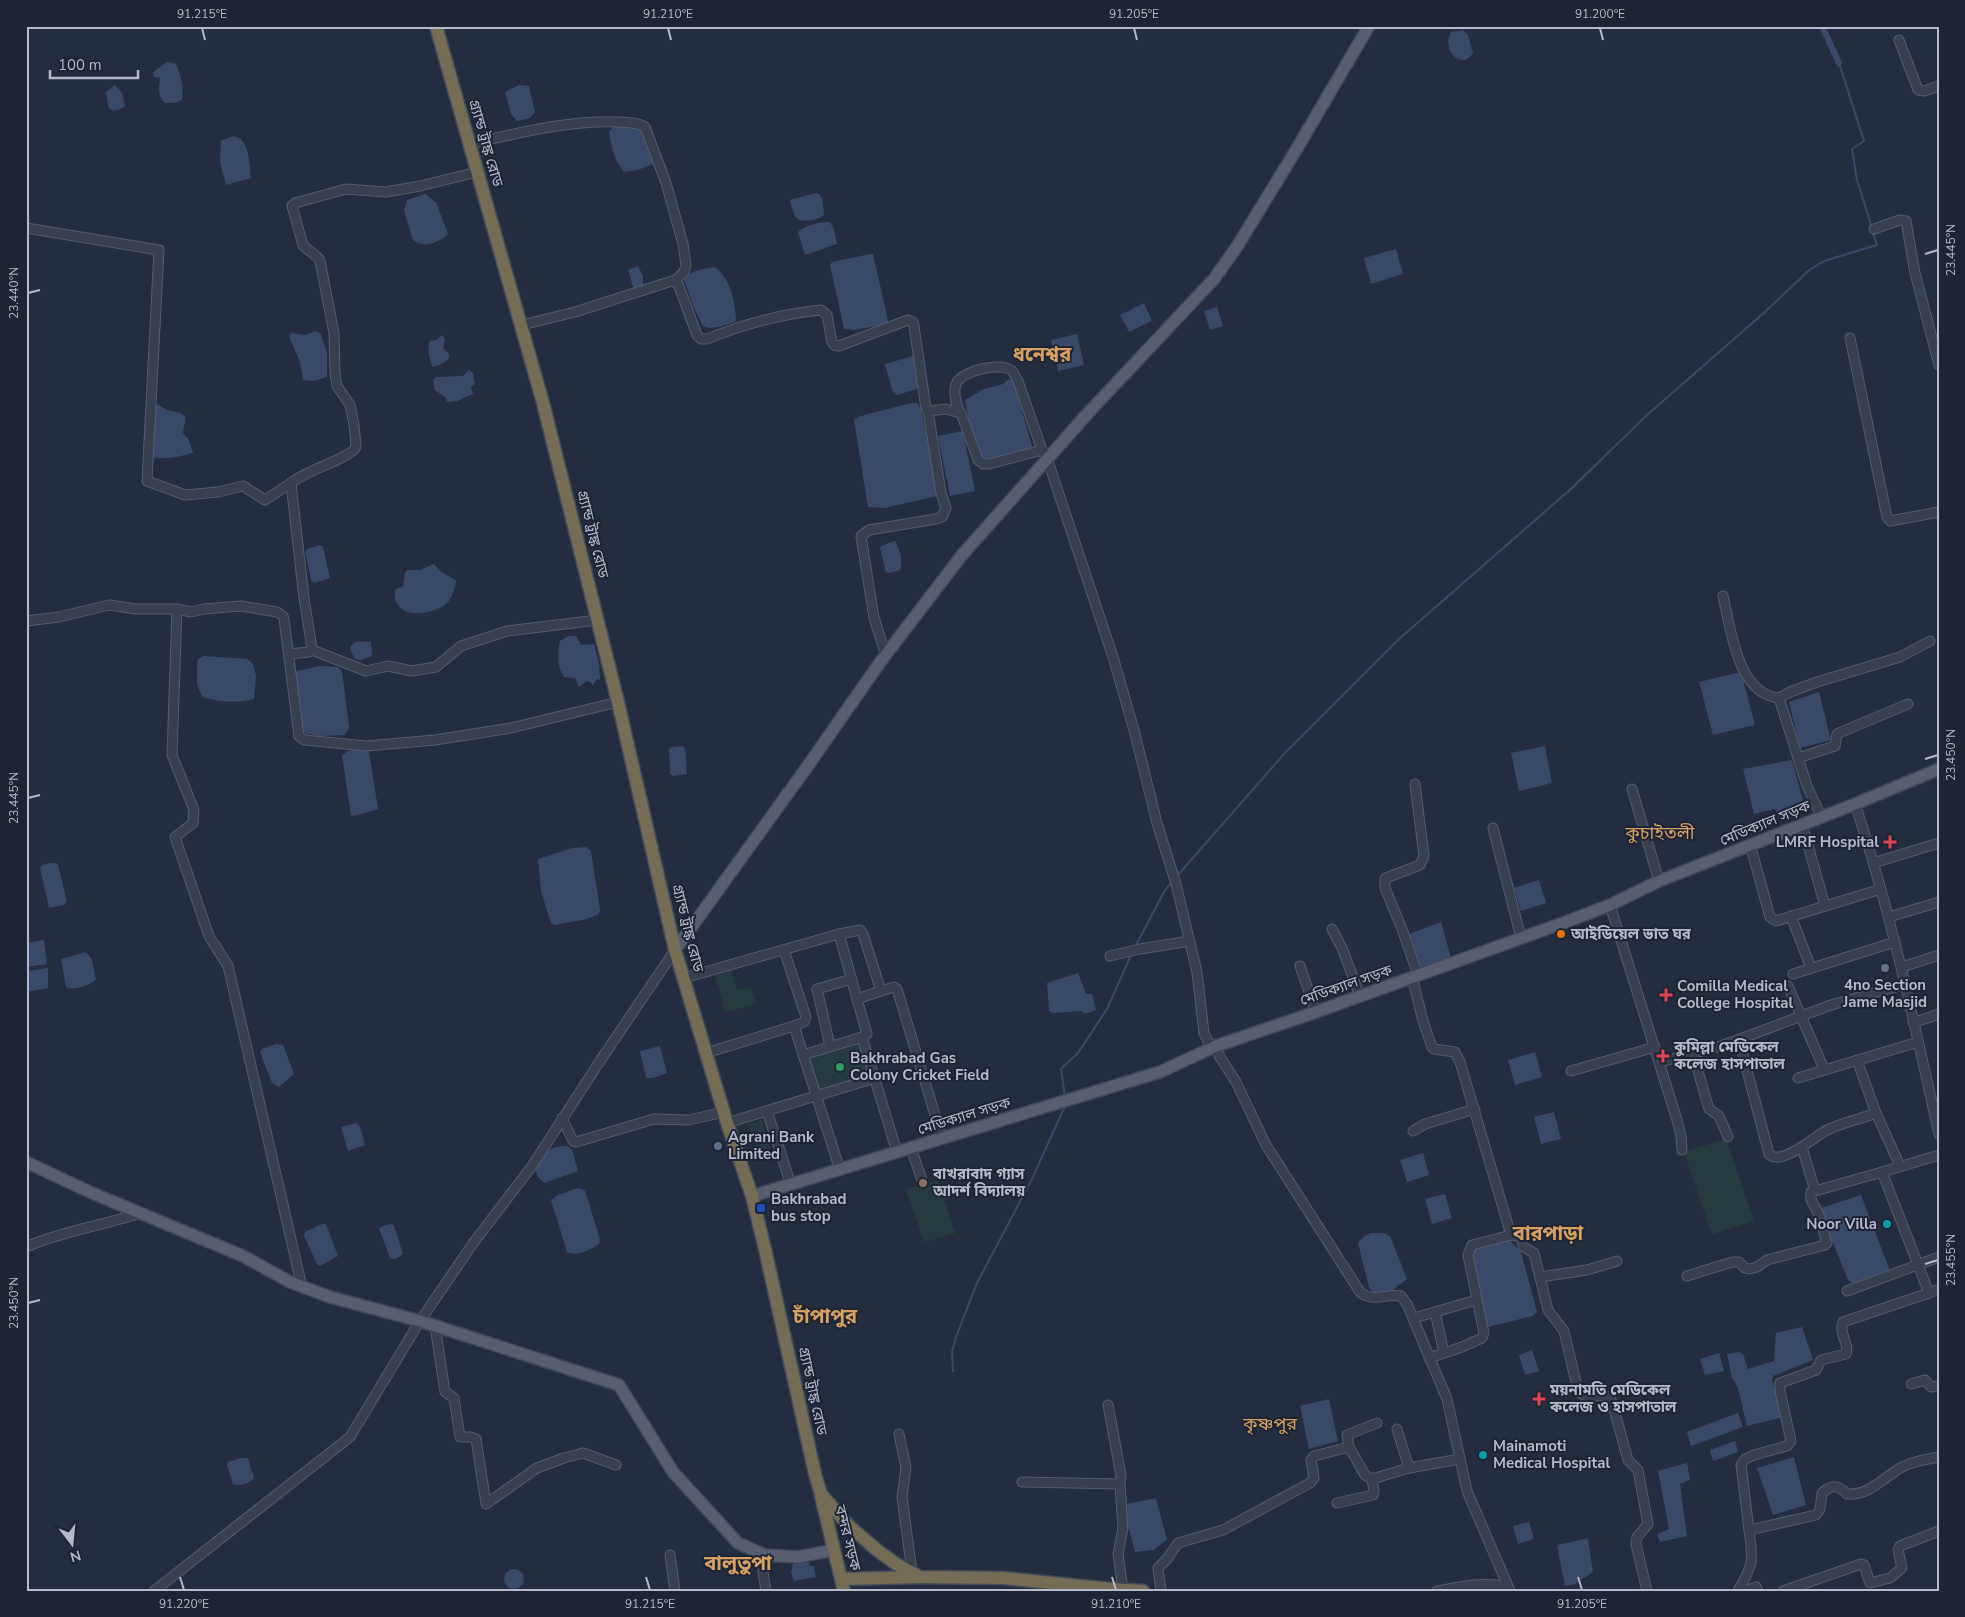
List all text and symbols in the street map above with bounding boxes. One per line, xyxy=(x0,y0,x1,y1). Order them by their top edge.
text: 91.215°E xyxy=(177,6,227,22)
text: 91.210°E xyxy=(643,6,693,22)
text: 91.205°E xyxy=(1109,6,1159,22)
text: 91.200°E xyxy=(1575,6,1625,22)
scale bar xyxy=(50,48,138,80)
text: 100 m xyxy=(58,55,102,75)
street label: গ্র্যান্ড ট্রাঙ্ক রোড xyxy=(464,97,508,189)
text: 23.445°N xyxy=(1943,224,1959,276)
text: 23.440°N xyxy=(6,267,22,319)
district label: ধনেশ্বর xyxy=(1013,341,1072,368)
street label: গ্র্যান্ড ট্রাঙ্ক রোড xyxy=(572,488,614,580)
text: 23.450°N xyxy=(1943,729,1959,781)
text: 23.445°N xyxy=(6,772,22,824)
street label: মেডিক্যাল সড়ক xyxy=(1717,795,1814,850)
district label: কুচাইতলী xyxy=(1624,821,1695,845)
place label: LMRF Hospital xyxy=(1776,832,1879,852)
marker: LMRF Hospital xyxy=(1883,835,1897,849)
street label: গ্র্যান্ড ট্রাঙ্ক রোড xyxy=(667,882,709,974)
place label: আইডিয়েল ভাত ঘর xyxy=(1570,924,1692,944)
marker: আইডিয়েল ভাত ঘর xyxy=(1555,928,1567,940)
street label: মেডিক্যাল সড়ক xyxy=(1297,960,1396,1010)
marker: 4no Section Jame Masjid xyxy=(1879,962,1891,974)
place label: 4no Section Jame Masjid xyxy=(1842,975,1927,1012)
place label: Comilla Medical College Hospital xyxy=(1677,976,1794,1013)
marker: Comilla Medical College Hospital xyxy=(1659,988,1673,1002)
place label: কুমিল্লা মেডিকেল কলেজ হাসপাতাল xyxy=(1673,1037,1785,1074)
place label: Bakhrabad Gas Colony Cricket Field xyxy=(850,1048,989,1085)
marker: কুমিল্লা মেডিকেল কলেজ হাসপাতাল xyxy=(1656,1049,1670,1063)
marker: Bakhrabad Gas Colony Cricket Field xyxy=(834,1061,846,1073)
street label: মেডিক্যাল সড়ক xyxy=(915,1092,1014,1140)
place label: Agrani Bank Limited xyxy=(728,1127,815,1164)
marker: Agrani Bank Limited xyxy=(712,1140,724,1152)
place label: বাখরাবাদ গ্যাস আদর্শ বিদ্যালয় xyxy=(932,1164,1026,1201)
marker: বাখরাবাদ গ্যাস আদর্শ বিদ্যালয় xyxy=(917,1177,929,1189)
place label: Bakhrabad bus stop xyxy=(771,1189,847,1226)
marker: Bakhrabad bus stop xyxy=(755,1202,767,1214)
place label: Noor Villa xyxy=(1806,1214,1877,1234)
marker: Noor Villa xyxy=(1881,1218,1893,1230)
district label: বারপাড়া xyxy=(1512,1220,1583,1247)
text: 23.455°N xyxy=(1943,1234,1959,1286)
text: 23.450°N xyxy=(6,1277,22,1329)
district label: চাঁপাপুর xyxy=(792,1303,858,1330)
street label: গ্র্যান্ড ট্রাঙ্ক রোড xyxy=(794,1345,832,1437)
place label: ময়নামতি মেডিকেল কলেজ ও হাসপাতাল xyxy=(1549,1380,1677,1417)
marker: ময়নামতি মেডিকেল কলেজ ও হাসপাতাল xyxy=(1532,1392,1546,1406)
district label: কৃষ্ণপুর xyxy=(1242,1412,1297,1436)
place label: Mainamoti Medical Hospital xyxy=(1493,1436,1610,1473)
marker: Mainamoti Medical Hospital xyxy=(1477,1449,1489,1461)
street label: বন্দর সড়ক xyxy=(830,1502,866,1574)
north arrow xyxy=(48,1520,98,1570)
text: N xyxy=(68,1545,83,1567)
district label: বালুতুপা xyxy=(703,1550,772,1577)
text: 91.220°E xyxy=(159,1596,209,1612)
text: 91.215°E xyxy=(625,1596,675,1612)
text: 91.210°E xyxy=(1091,1596,1141,1612)
text: 91.205°E xyxy=(1557,1596,1607,1612)

